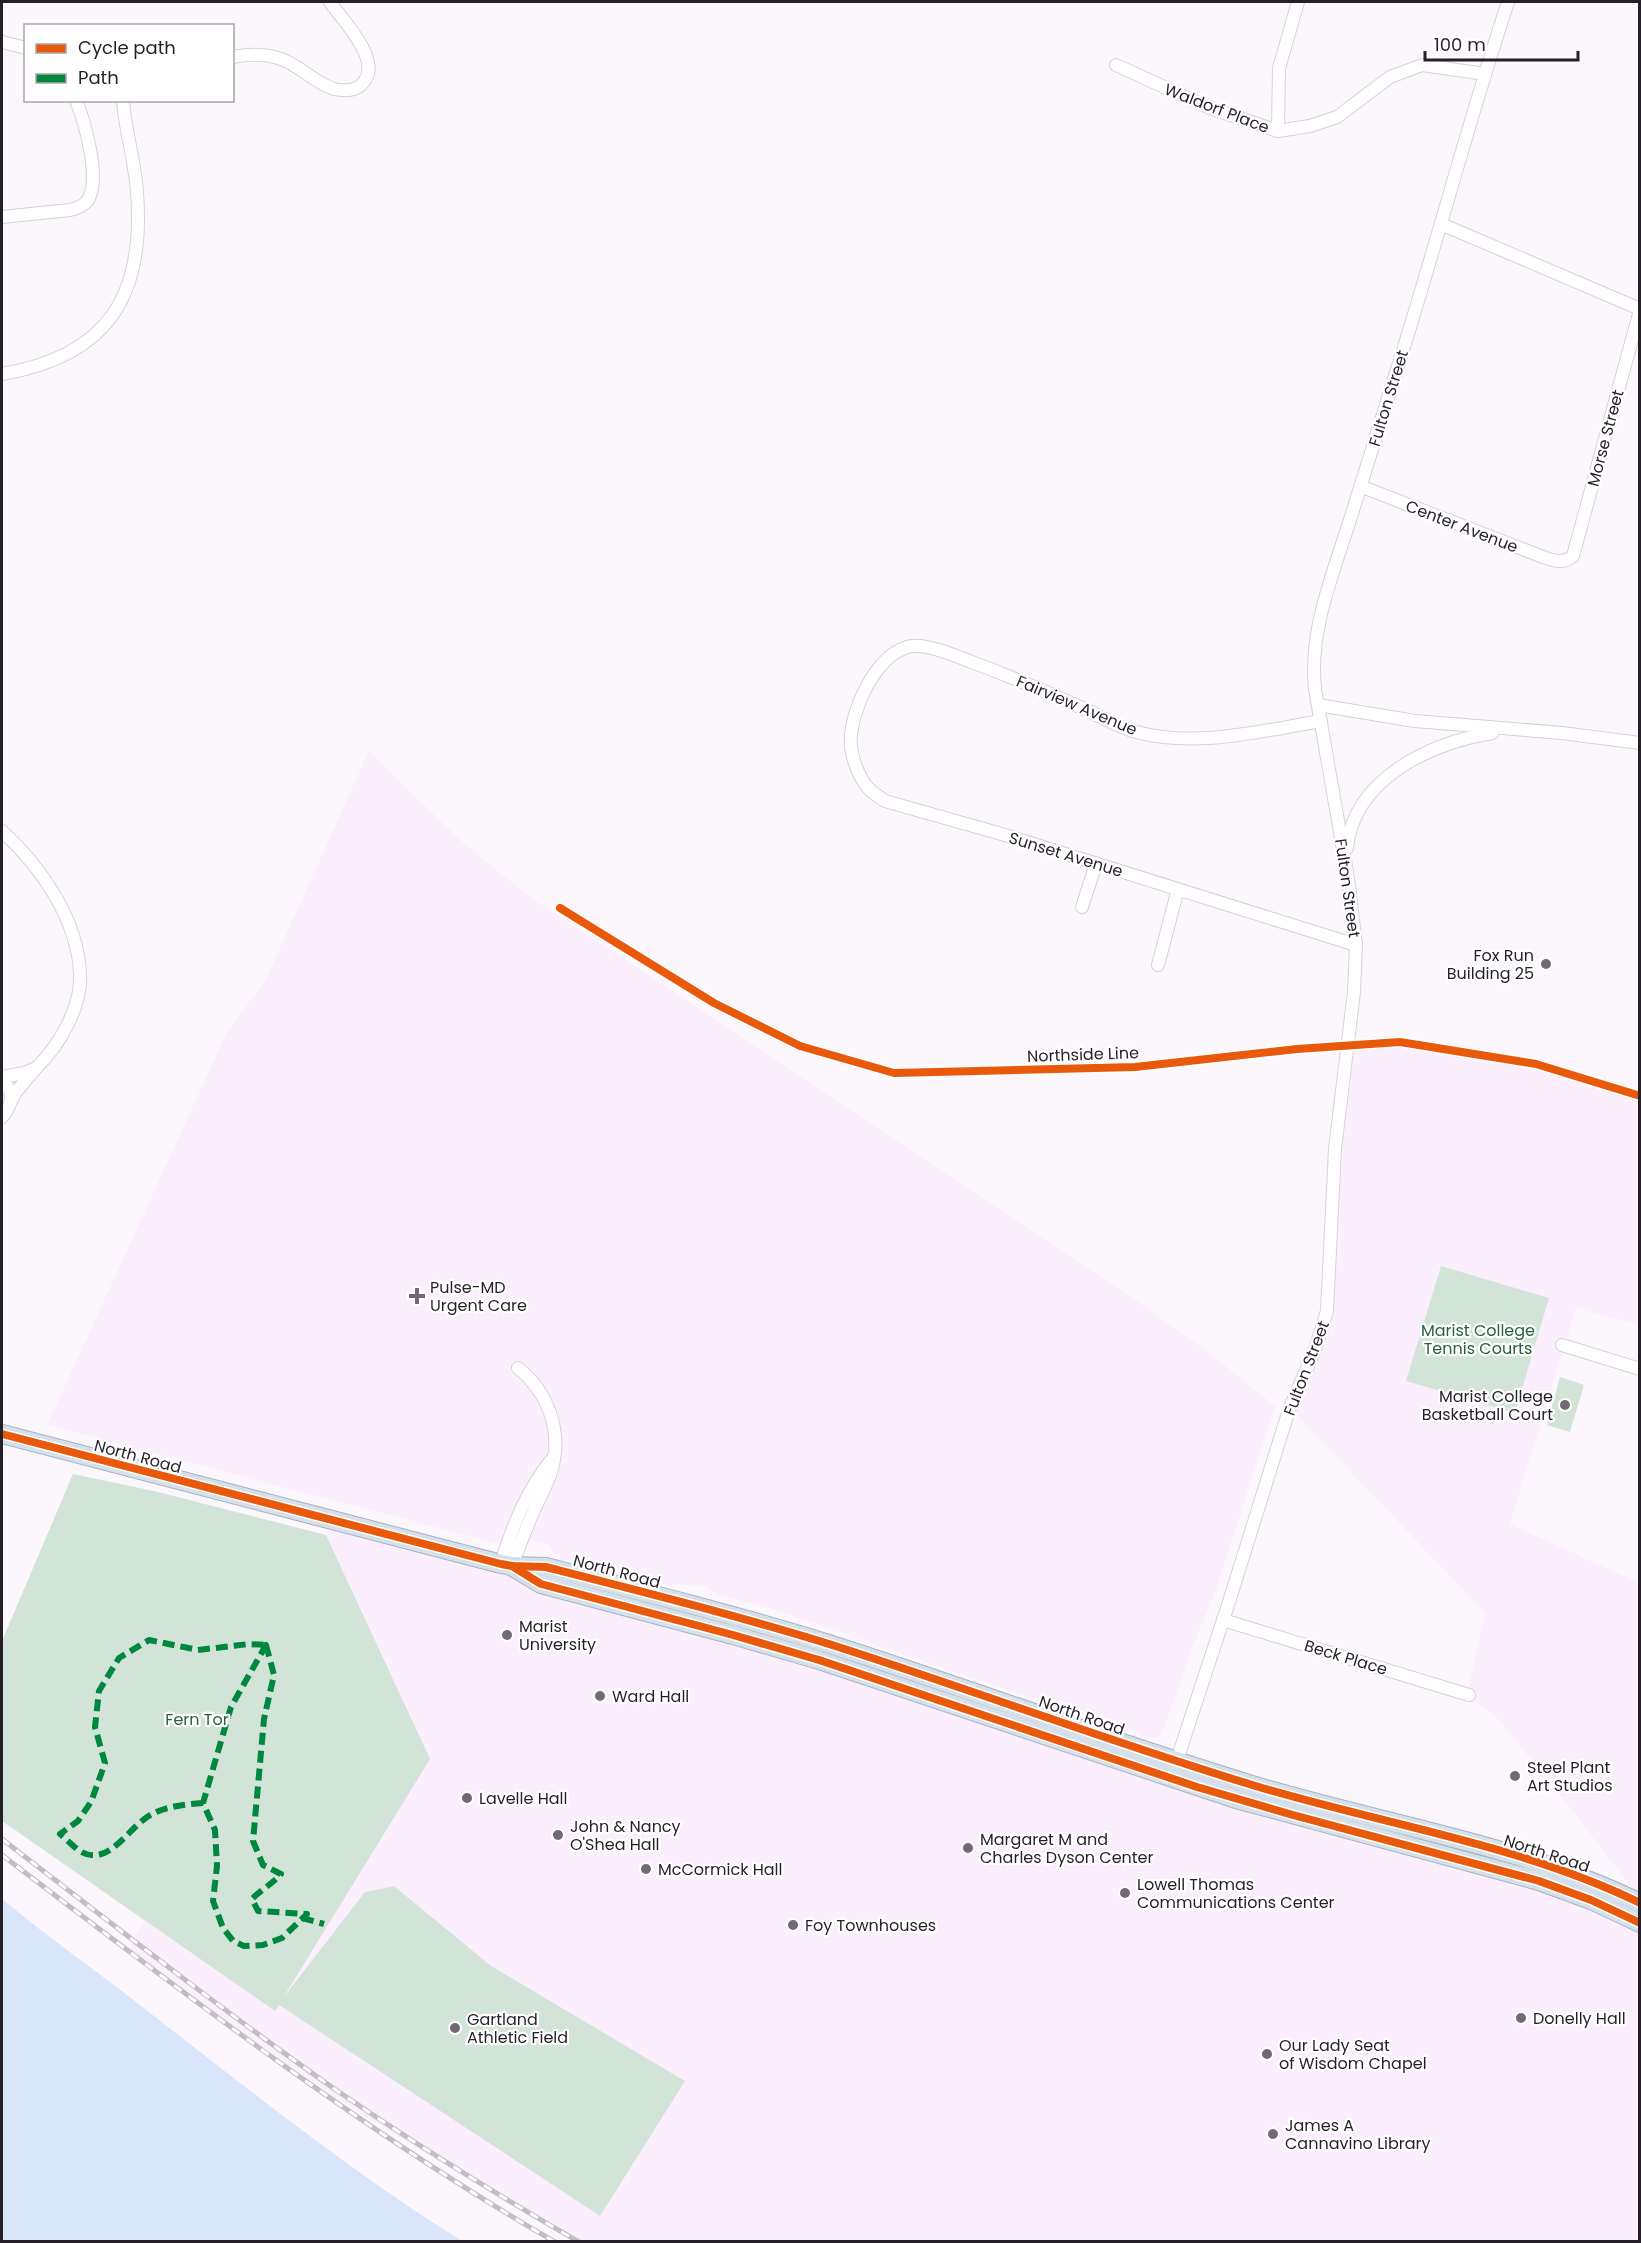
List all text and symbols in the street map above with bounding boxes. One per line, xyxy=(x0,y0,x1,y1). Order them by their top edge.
legend xyxy=(24,24,234,102)
scale bar xyxy=(1425,24,1578,62)
text: 100 m xyxy=(1434,32,1486,57)
text: Cycle path xyxy=(78,35,176,60)
text: Path xyxy=(78,65,119,90)
street label: Waldorf Place xyxy=(1161,78,1273,139)
street label: Fulton Street xyxy=(1363,347,1414,449)
street label: Morse Street xyxy=(1582,387,1629,489)
street label: Center Avenue xyxy=(1402,494,1521,558)
street label: Fairview Avenue xyxy=(1013,670,1141,741)
street label: Sunset Avenue xyxy=(1006,826,1126,883)
street label: Fulton Street xyxy=(1329,837,1366,939)
place label: Fox Run Building 25 xyxy=(1447,944,1534,985)
marker: Fox Run Building 25 xyxy=(1539,957,1553,971)
street label: Northside Line xyxy=(1027,1041,1139,1068)
place label: Pulse-MD Urgent Care xyxy=(430,1276,527,1317)
marker: Pulse-MD Urgent Care xyxy=(408,1287,426,1305)
street label: Fulton Street xyxy=(1278,1317,1335,1419)
park label: Marist College Tennis Courts xyxy=(1421,1319,1535,1360)
place label: Marist College Basketball Court xyxy=(1422,1385,1553,1426)
marker: Marist College Basketball Court xyxy=(1558,1398,1572,1412)
street label: North Road xyxy=(92,1434,184,1479)
street label: North Road xyxy=(571,1549,663,1594)
place label: Marist University xyxy=(519,1615,596,1656)
marker: Marist University xyxy=(500,1628,514,1642)
street label: Beck Place xyxy=(1302,1634,1390,1681)
place label: Ward Hall xyxy=(612,1685,689,1708)
marker: Ward Hall xyxy=(593,1689,607,1703)
street label: North Road xyxy=(1036,1690,1128,1741)
park label: Fern Tor xyxy=(165,1708,229,1731)
place label: Steel Plant Art Studios xyxy=(1527,1756,1613,1797)
marker: Steel Plant Art Studios xyxy=(1508,1769,1522,1783)
place label: Lavelle Hall xyxy=(479,1787,567,1810)
marker: Lavelle Hall xyxy=(460,1791,474,1805)
place label: John & Nancy O'Shea Hall xyxy=(570,1815,681,1856)
marker: John & Nancy O'Shea Hall xyxy=(551,1828,565,1842)
place label: Margaret M and Charles Dyson Center xyxy=(980,1828,1154,1869)
street label: North Road xyxy=(1501,1829,1593,1878)
marker: Margaret M and Charles Dyson Center xyxy=(961,1841,975,1855)
place label: McCormick Hall xyxy=(658,1858,782,1881)
marker: McCormick Hall xyxy=(639,1862,653,1876)
place label: Lowell Thomas Communications Center xyxy=(1137,1873,1335,1914)
marker: Lowell Thomas Communications Center xyxy=(1118,1886,1132,1900)
place label: Foy Townhouses xyxy=(805,1914,936,1937)
marker: Foy Townhouses xyxy=(786,1918,800,1932)
place label: Donelly Hall xyxy=(1533,2007,1626,2030)
place label: Gartland Athletic Field xyxy=(467,2008,568,2049)
marker: Donelly Hall xyxy=(1514,2011,1528,2025)
marker: Gartland Athletic Field xyxy=(448,2021,462,2035)
place label: Our Lady Seat of Wisdom Chapel xyxy=(1279,2034,1427,2075)
marker: Our Lady Seat of Wisdom Chapel xyxy=(1260,2047,1274,2061)
place label: James A Cannavino Library xyxy=(1285,2114,1431,2155)
marker: James A Cannavino Library xyxy=(1266,2127,1280,2141)

